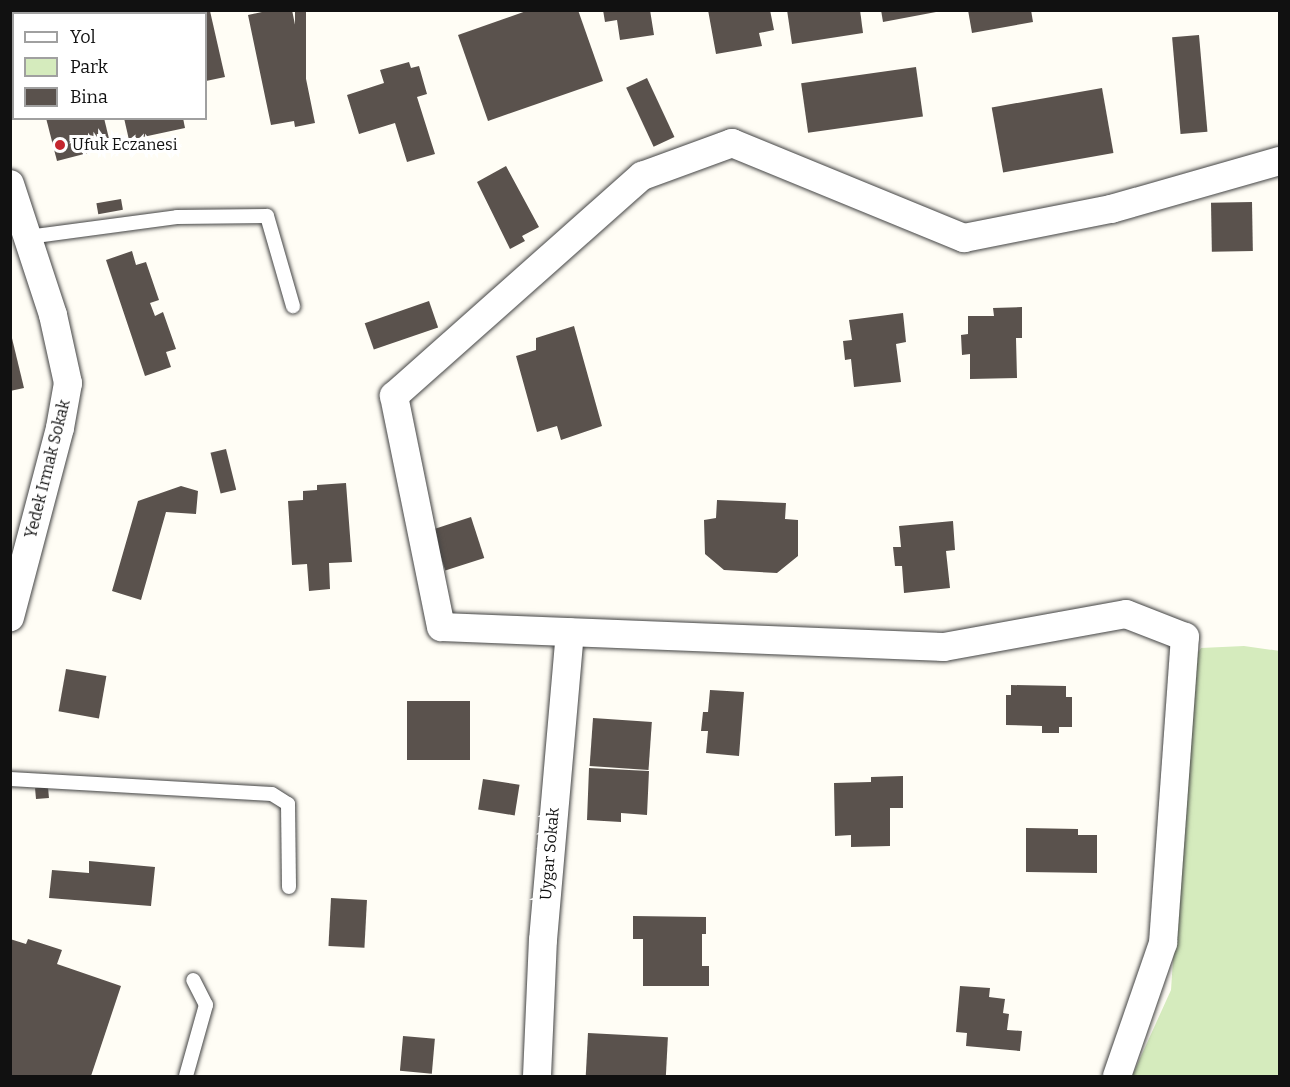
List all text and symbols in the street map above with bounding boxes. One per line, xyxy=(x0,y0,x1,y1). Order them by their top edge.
legend xyxy=(12,12,207,120)
text: Yol xyxy=(70,26,96,48)
text: Park xyxy=(70,56,108,78)
text: Bina xyxy=(70,86,108,108)
place label: Ufuk Eczanesi xyxy=(72,135,177,155)
marker: Ufuk Eczanesi xyxy=(53,138,67,152)
street label: Yedek Irmak Sokak xyxy=(21,398,75,540)
street label: Uygar Sokak xyxy=(536,807,564,901)

